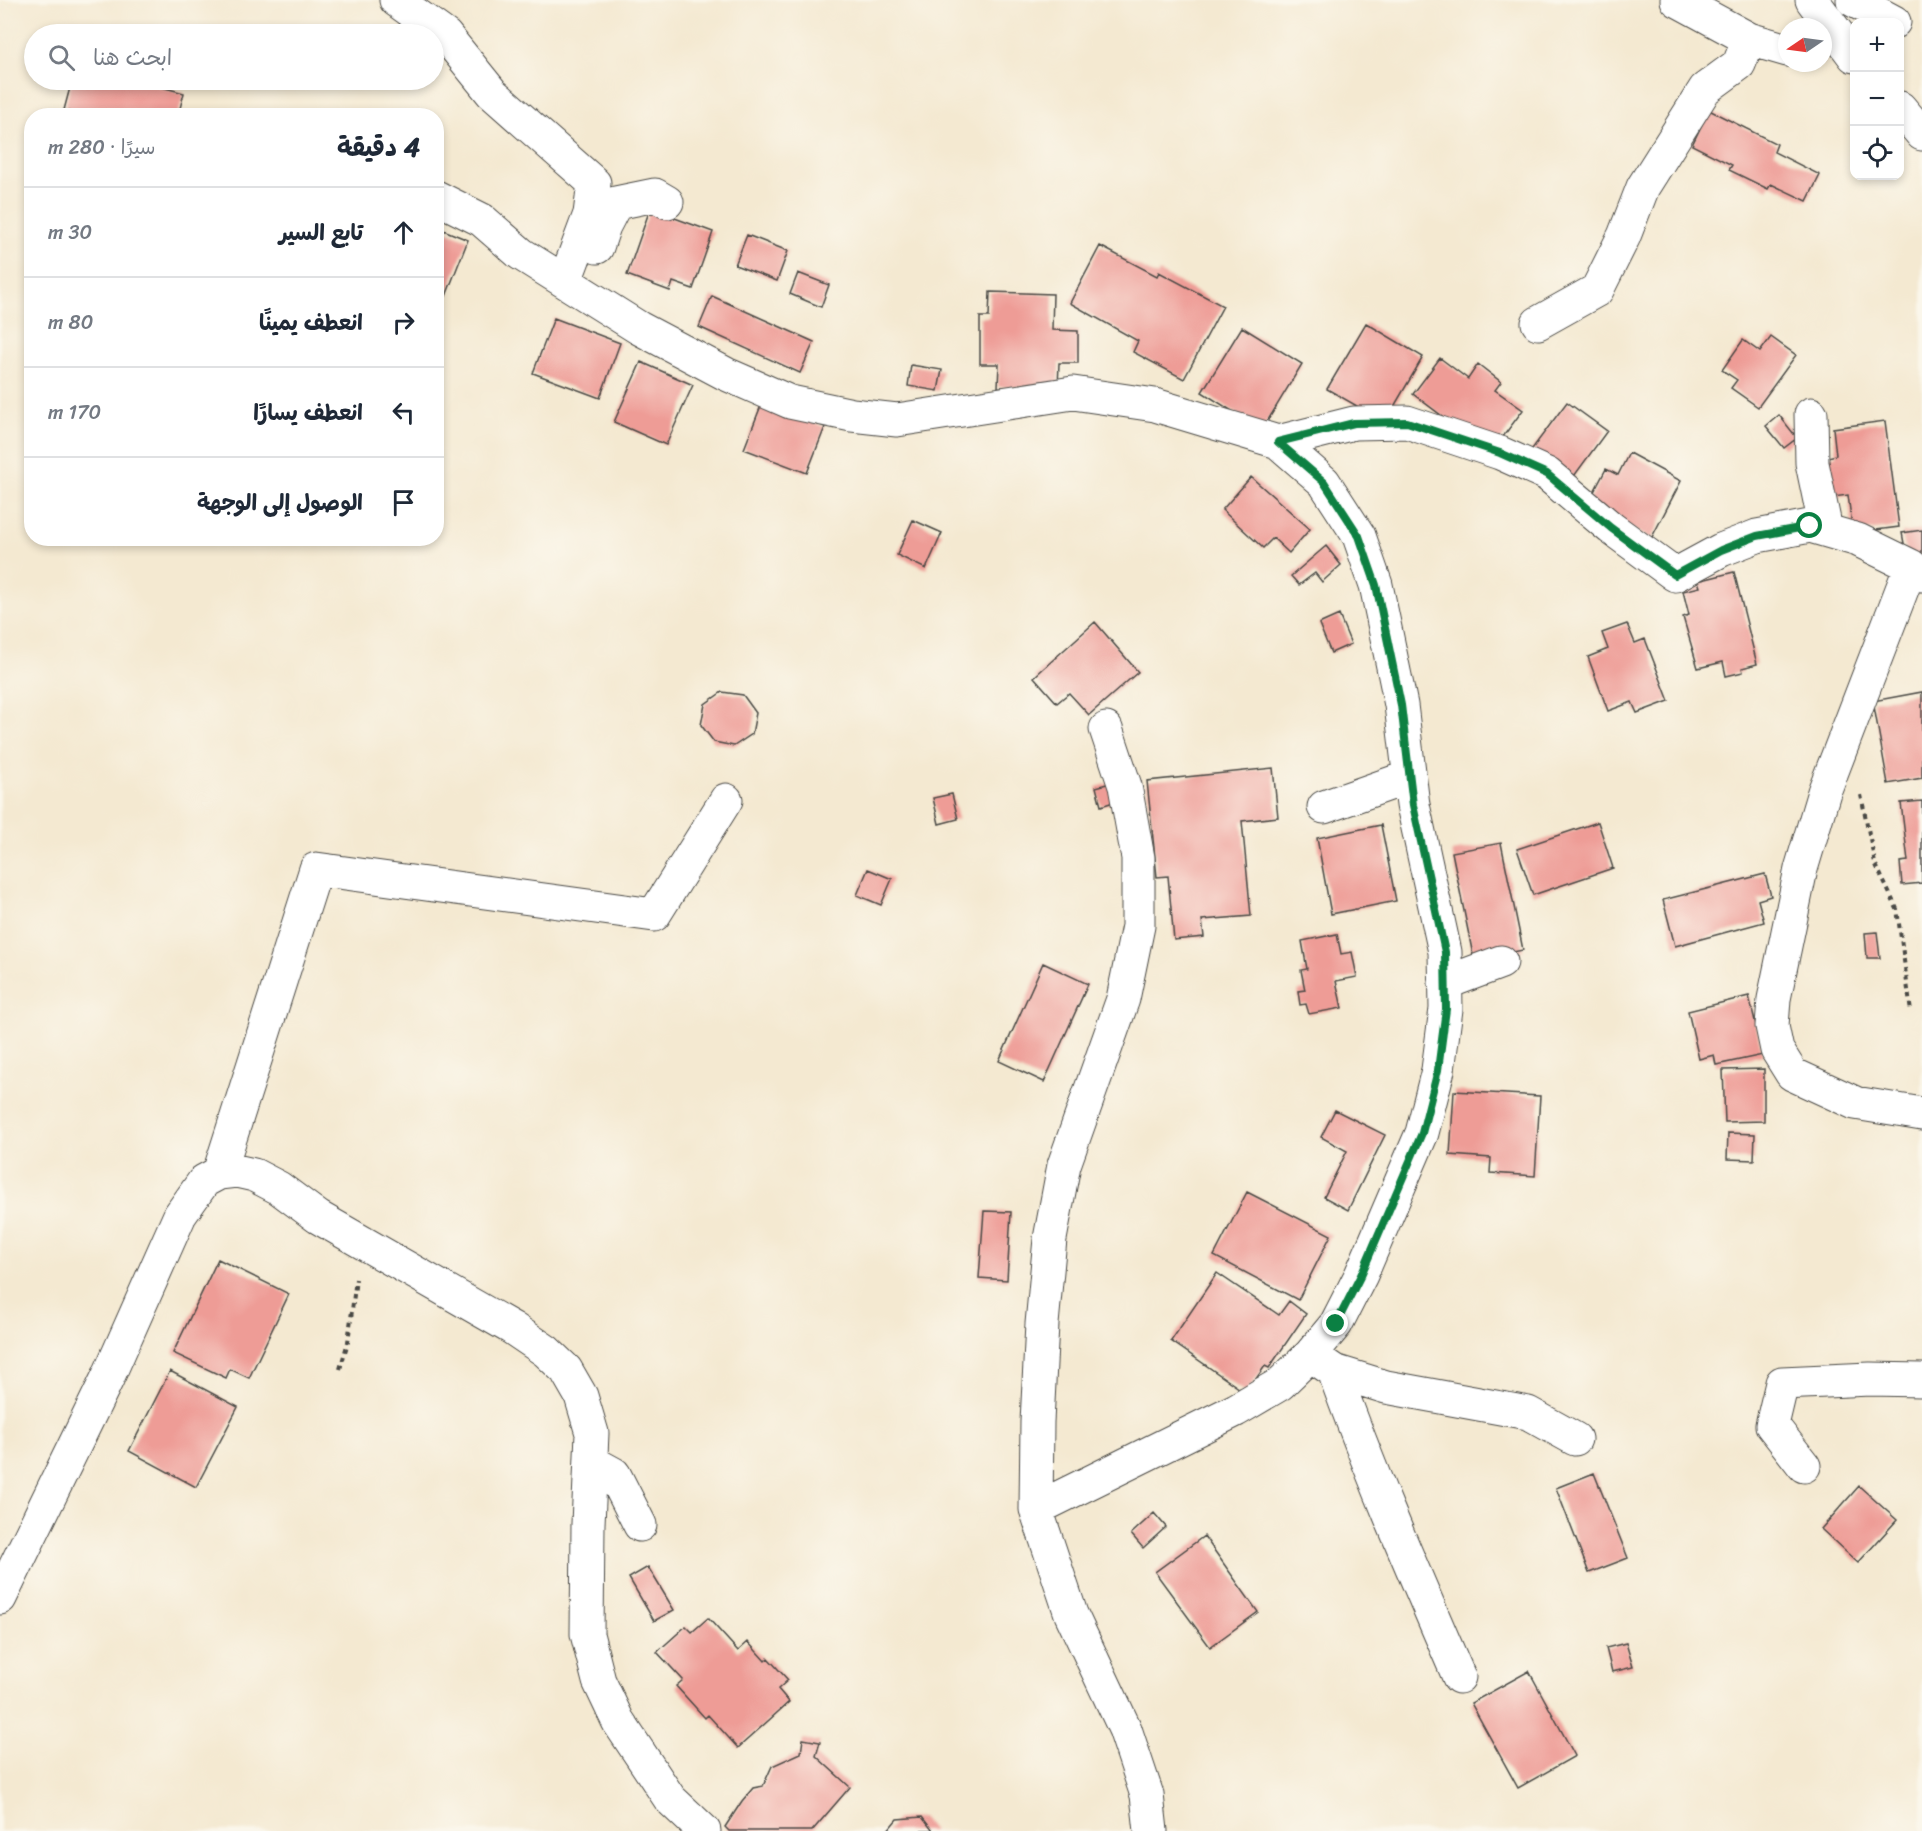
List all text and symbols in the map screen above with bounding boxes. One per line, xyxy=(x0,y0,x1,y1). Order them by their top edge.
north arrow xyxy=(1778,18,1832,72)
map controls xyxy=(1850,18,1904,180)
button: + xyxy=(1850,18,1904,72)
search box xyxy=(24,24,444,90)
text: ابحث هنا xyxy=(93,38,172,77)
icon: search xyxy=(45,41,78,74)
button: − xyxy=(1850,72,1904,126)
text: 4 دقيقة xyxy=(337,124,420,170)
button: locate xyxy=(1850,126,1904,180)
text: سيرًا · 280 m xyxy=(48,130,155,165)
text: تابع السير xyxy=(279,213,363,252)
text: 30 m xyxy=(48,215,92,250)
icon: ahead xyxy=(387,216,420,249)
text: انعطف يمينًا xyxy=(259,303,363,342)
text: 80 m xyxy=(48,305,93,340)
icon: right xyxy=(387,306,420,339)
text: انعطف يسارًا xyxy=(253,393,363,432)
text: 170 m xyxy=(48,395,101,430)
icon: left xyxy=(387,396,420,429)
text: الوصول إلى الوجهة xyxy=(197,483,363,522)
icon: arrive xyxy=(387,486,420,519)
route start xyxy=(1796,512,1822,538)
route end xyxy=(1322,1310,1348,1336)

